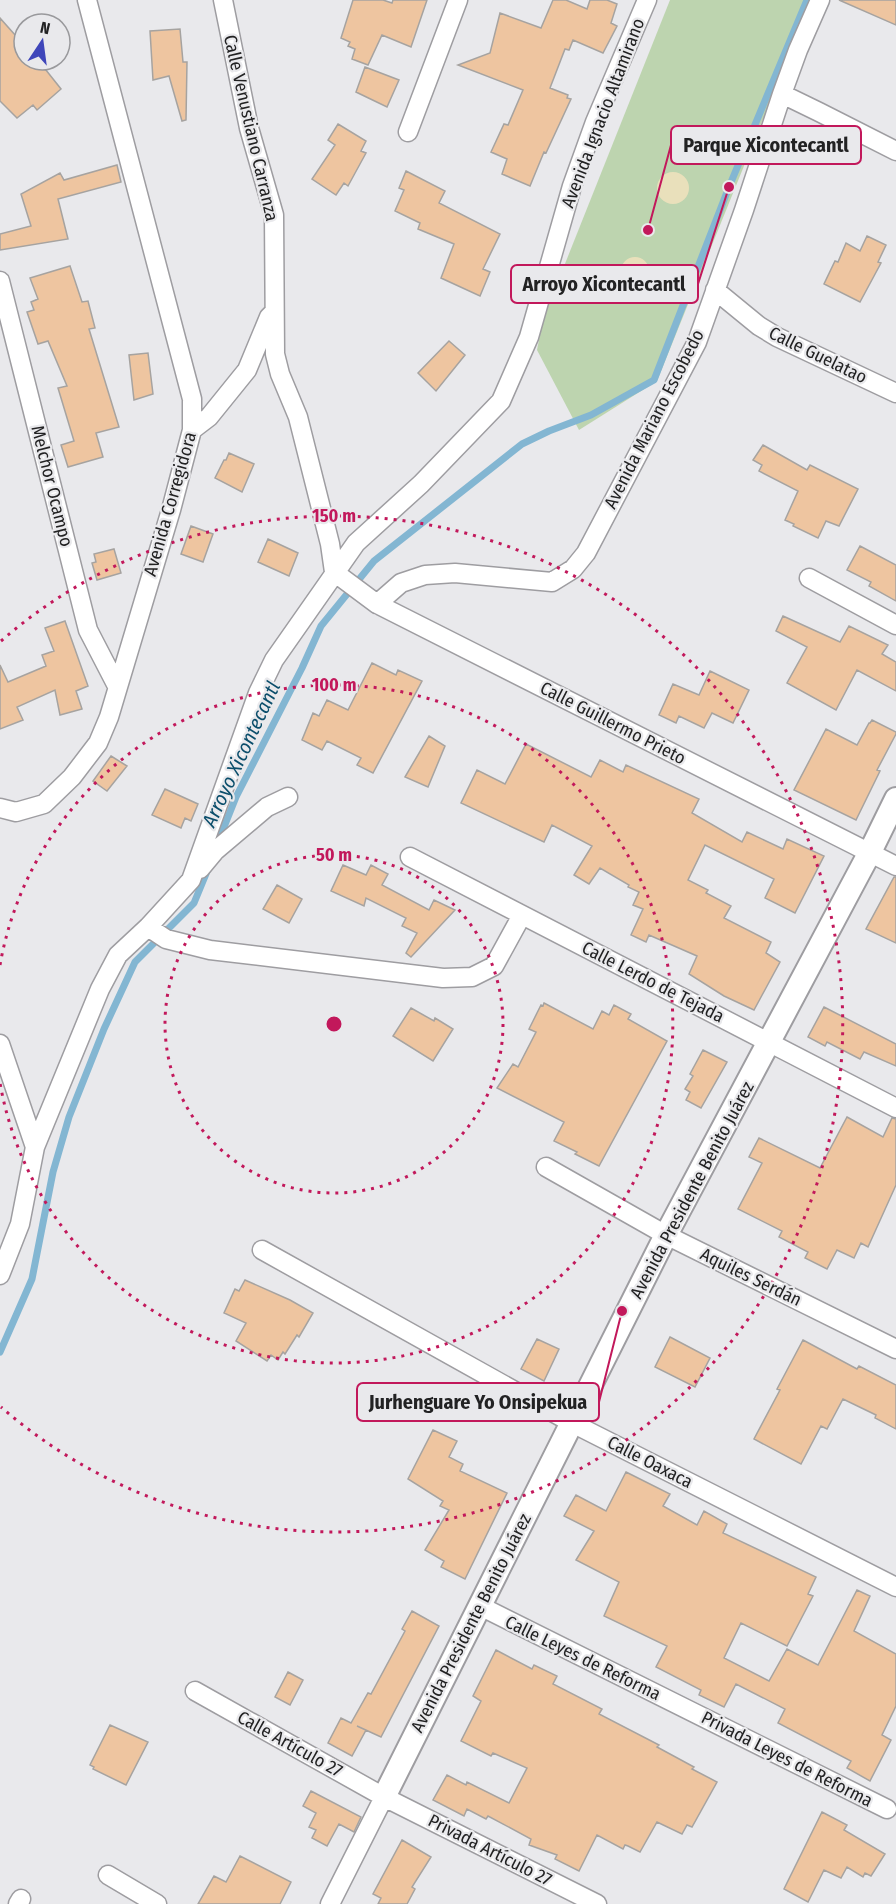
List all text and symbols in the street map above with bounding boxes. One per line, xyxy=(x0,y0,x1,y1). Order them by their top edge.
north arrow xyxy=(12,12,72,72)
street label: Avenida Ignacio Altamirano xyxy=(557,15,649,211)
text: N xyxy=(38,18,52,38)
street label: Calle Venustiano Carranza xyxy=(219,33,283,223)
callout: Parque Xicontecantl xyxy=(671,126,861,164)
text: Parque Xicontecantl xyxy=(683,133,849,157)
callout: Arroyo Xicontecantl xyxy=(511,265,698,303)
text: Arroyo Xicontecantl xyxy=(522,272,686,296)
street label: Calle Guelatao xyxy=(765,322,871,388)
street label: Avenida Mariano Escobedo xyxy=(599,326,709,512)
street label: Melchor Ocampo xyxy=(26,423,78,549)
street label: Avenida Corregidora xyxy=(139,429,201,579)
text: 150 m xyxy=(312,505,356,527)
text: 100 m xyxy=(312,674,356,696)
water label: Arroyo Xicontecantl xyxy=(196,677,285,831)
street label: Calle Guillermo Prieto xyxy=(537,677,689,769)
text: 50 m xyxy=(316,844,352,866)
street label: Calle Lerdo de Tejada xyxy=(578,937,728,1027)
centre of rings xyxy=(324,1014,344,1034)
street label: Avenida Presidente Benito Juárez xyxy=(625,1078,759,1302)
street label: Aquiles Serdán xyxy=(697,1243,805,1311)
callout: Jurhenguare Yo Onsipekua xyxy=(357,1383,599,1421)
text: Jurhenguare Yo Onsipekua xyxy=(368,1390,587,1414)
street label: Calle Oaxaca xyxy=(604,1431,697,1493)
street label: Avenida Presidente Benito Juárez xyxy=(406,1510,536,1736)
street label: Calle Leyes de Reforma xyxy=(502,1611,664,1705)
street label: Calle Artículo 27 xyxy=(234,1706,346,1782)
street label: Privada Leyes de Reforma xyxy=(698,1706,876,1812)
street label: Privada Artículo 27 xyxy=(425,1809,555,1891)

